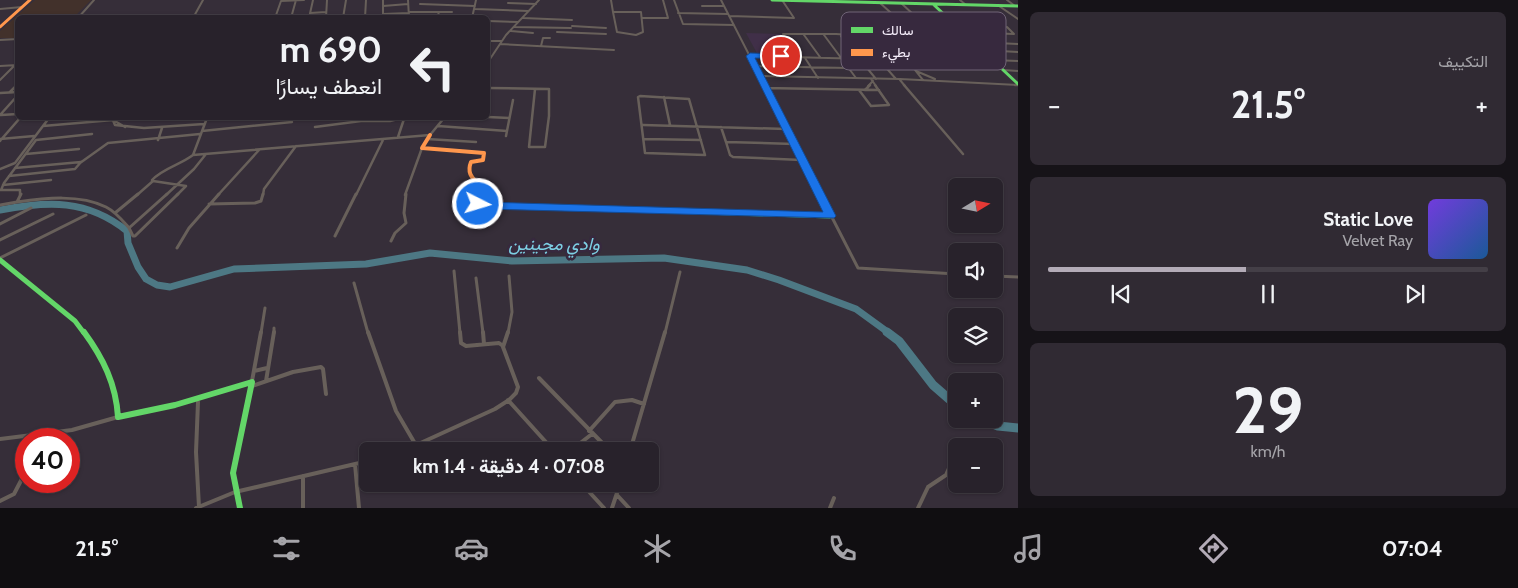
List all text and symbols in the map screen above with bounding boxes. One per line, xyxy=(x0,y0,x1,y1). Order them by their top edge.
legend xyxy=(841,12,1006,70)
text: سالك xyxy=(882,21,913,39)
text: 690 m xyxy=(280,28,382,71)
icon: left xyxy=(400,35,465,100)
pin xyxy=(760,35,802,77)
icon: arrive xyxy=(767,42,795,70)
text: بطيء xyxy=(882,43,910,64)
text: التكييف xyxy=(1438,52,1488,71)
text: انعطف يسارًا xyxy=(275,73,382,100)
text: 21.5° xyxy=(1231,81,1305,128)
text: − xyxy=(1048,88,1060,122)
text: + xyxy=(1476,88,1488,122)
position arrow xyxy=(451,177,503,229)
north arrow xyxy=(948,178,1002,232)
map controls xyxy=(948,178,1003,493)
text: Static Love xyxy=(1323,208,1413,231)
text: Velvet Ray xyxy=(1342,231,1413,250)
water label: وادي مجينين xyxy=(508,233,600,259)
button: sound xyxy=(948,243,1003,298)
icon: previous xyxy=(1107,280,1135,308)
icon: pause xyxy=(1254,280,1282,308)
icon: next xyxy=(1401,280,1429,308)
button: layers xyxy=(948,308,1003,363)
text: 29 xyxy=(1233,370,1303,449)
button: + xyxy=(948,373,1003,428)
speed limit sign: 40 xyxy=(15,428,80,493)
button: − xyxy=(948,438,1003,493)
text: km/h xyxy=(1250,442,1286,461)
text: 07:08 · 4 دقيقة · 1.4 km xyxy=(413,455,605,478)
icon: filters xyxy=(269,531,304,566)
icon: car xyxy=(454,531,489,566)
icon: climate xyxy=(640,531,675,566)
icon: phone xyxy=(825,531,860,566)
icon: music xyxy=(1011,531,1046,566)
icon: directions xyxy=(1196,531,1231,566)
text: 21.5° xyxy=(75,535,118,562)
text: 07:04 xyxy=(1382,535,1443,562)

